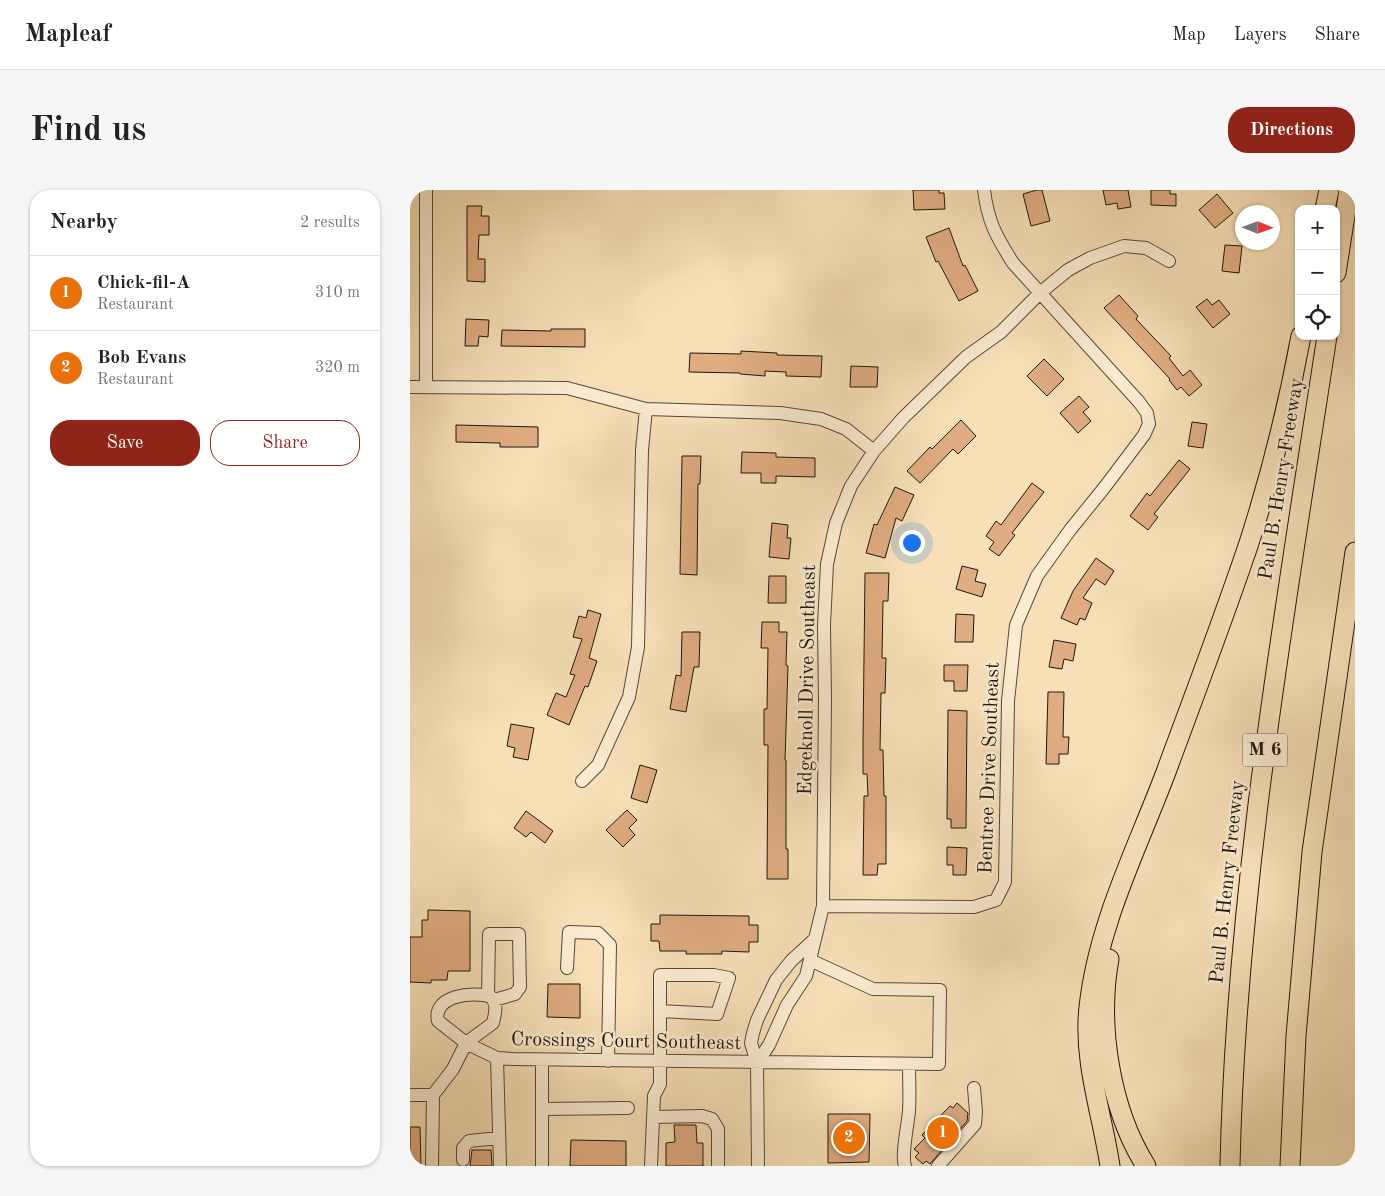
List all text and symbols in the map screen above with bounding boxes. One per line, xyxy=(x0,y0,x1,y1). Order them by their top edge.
text: Mapleaf xyxy=(25,23,111,47)
text: Map xyxy=(1172,26,1206,44)
text: Layers xyxy=(1234,26,1286,44)
text: Share xyxy=(1314,26,1360,44)
button: Directions xyxy=(1228,107,1355,153)
text: Find us xyxy=(30,113,146,148)
north arrow xyxy=(1235,205,1280,250)
map controls xyxy=(1295,205,1340,340)
button: + xyxy=(1295,205,1340,250)
text: Nearby xyxy=(50,212,118,233)
text: 2 results xyxy=(300,215,360,231)
button: − xyxy=(1295,250,1340,295)
text: Chick-fil-A xyxy=(97,274,190,293)
text: 1 xyxy=(61,285,71,301)
text: 310 m xyxy=(315,285,360,301)
button: locate xyxy=(1295,295,1340,340)
text: Restaurant xyxy=(97,297,174,313)
text: Bob Evans xyxy=(97,349,186,368)
text: 2 xyxy=(61,360,71,376)
text: 320 m xyxy=(315,360,360,376)
text: Restaurant xyxy=(97,372,174,388)
street label: Paul B. Henry Freeway xyxy=(1256,376,1308,582)
button: Save xyxy=(50,420,200,466)
button: Share xyxy=(210,420,360,466)
your location xyxy=(899,530,925,556)
street label: Edgeknoll Drive Southeast xyxy=(796,564,820,796)
street label: Bentree Drive Southeast xyxy=(976,662,1004,874)
road number: M 6 xyxy=(1242,734,1288,766)
street label: Paul B. Henry Freeway xyxy=(1207,779,1249,985)
street label: Crossings Court Southeast xyxy=(511,1030,741,1054)
pin: 1 xyxy=(927,1114,959,1152)
pin: 2 xyxy=(833,1119,865,1157)

